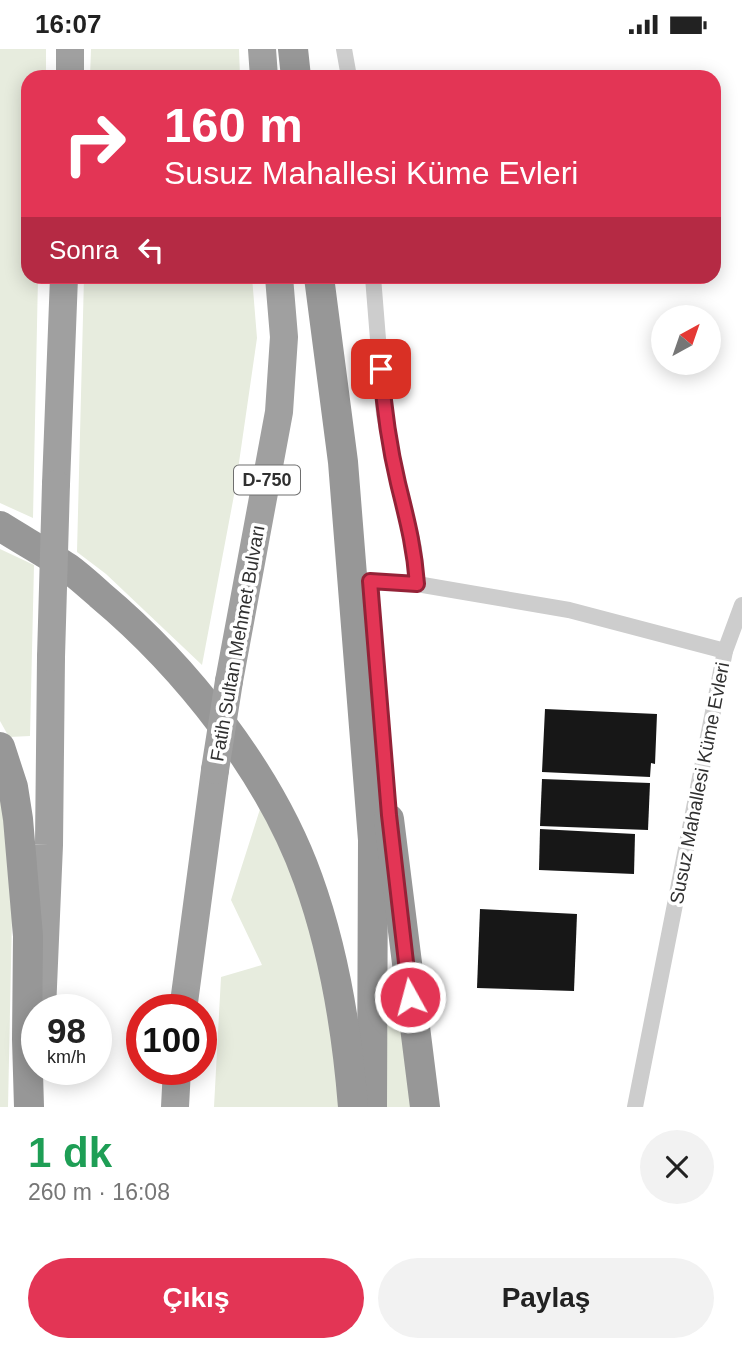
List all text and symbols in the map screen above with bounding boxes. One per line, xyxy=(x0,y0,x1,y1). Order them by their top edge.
text: 16:07 xyxy=(35,9,102,39)
icon: right xyxy=(49,98,140,189)
text: 160 m xyxy=(164,98,303,152)
text: Susuz Mahallesi Küme Evleri xyxy=(164,155,578,191)
icon: left xyxy=(132,231,170,269)
text: Sonra xyxy=(49,235,118,265)
north arrow xyxy=(651,305,721,375)
map controls xyxy=(651,305,721,375)
pin xyxy=(351,339,411,399)
icon: arrive xyxy=(362,350,400,388)
road number: D-750 xyxy=(234,465,300,495)
street label: Fatih Sultan Mehmet Bulvarı xyxy=(206,523,269,763)
street label: Susuz Mahallesi Küme Evleri xyxy=(666,660,733,906)
position arrow xyxy=(373,960,447,1034)
speed limit sign: 100 xyxy=(126,994,217,1085)
text: 98 xyxy=(47,1011,86,1050)
text: km/h xyxy=(47,1047,86,1067)
text: 1 dk xyxy=(28,1129,112,1176)
button: close xyxy=(640,1130,714,1204)
text: 260 m · 16:08 xyxy=(28,1179,170,1205)
button: Çıkış xyxy=(28,1258,364,1338)
button: Paylaş xyxy=(378,1258,714,1338)

